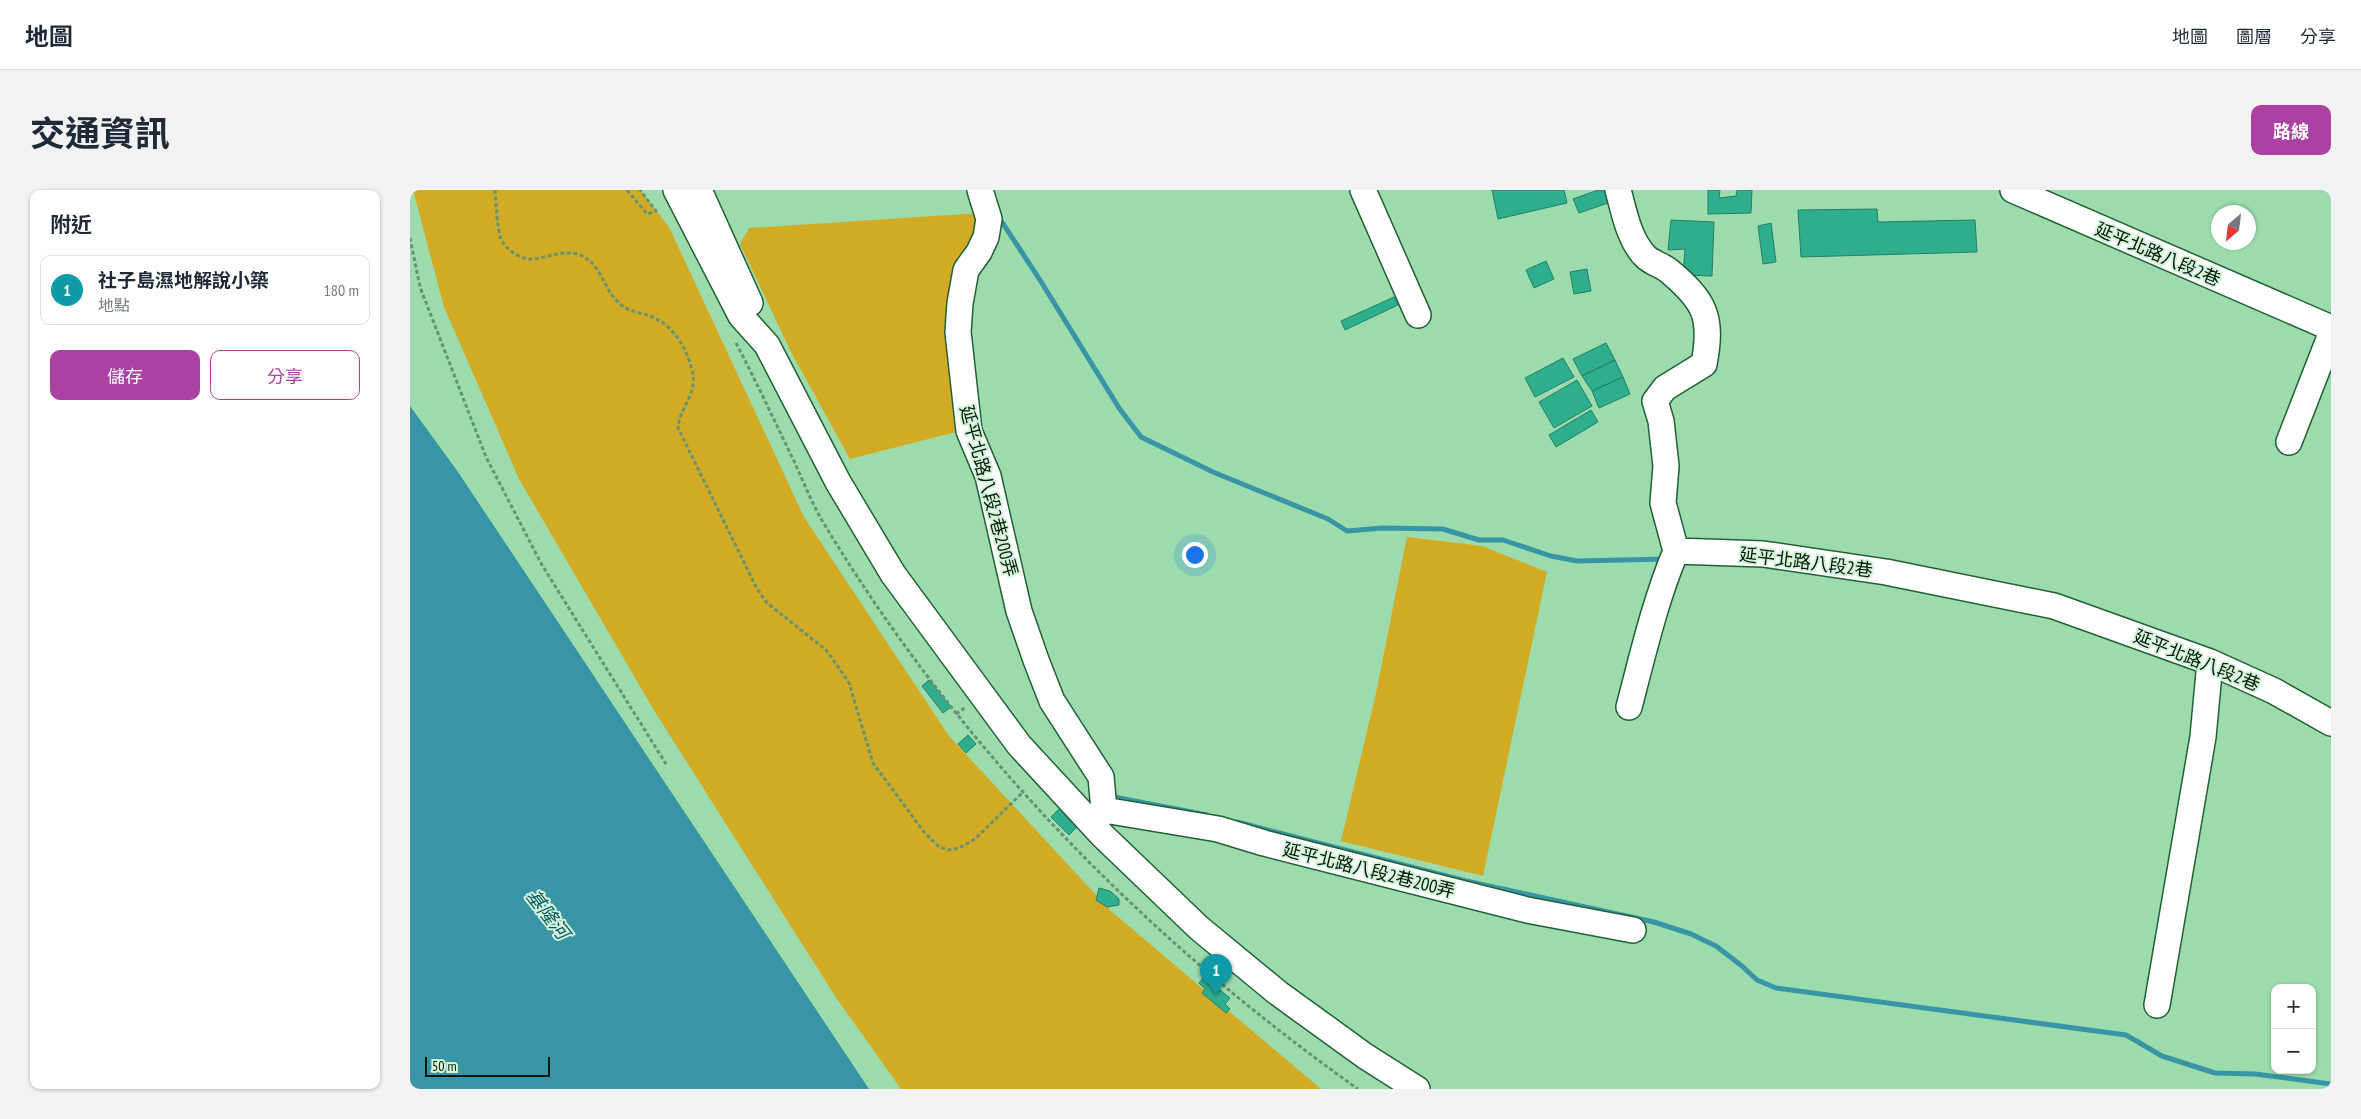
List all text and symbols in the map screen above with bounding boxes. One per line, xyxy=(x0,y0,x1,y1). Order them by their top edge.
text: 地圖 xyxy=(25,21,73,52)
text: 地圖 xyxy=(2172,25,2208,48)
text: 圖層 xyxy=(2236,25,2272,48)
text: 分享 xyxy=(2300,25,2336,48)
button: 路線 xyxy=(2251,105,2331,155)
text: 交通資訊 xyxy=(30,110,170,156)
north arrow xyxy=(2211,205,2256,250)
text: 附近 xyxy=(50,211,92,238)
street label: 延平北路八段2巷 xyxy=(2092,217,2224,291)
text: 社子島濕地解說小築 xyxy=(98,268,269,292)
text: 1 xyxy=(63,280,71,300)
text: 180 m xyxy=(324,280,359,300)
text: 地點 xyxy=(98,295,130,315)
button: 儲存 xyxy=(50,350,200,400)
button: 分享 xyxy=(210,350,360,400)
street label: 延平北路八段2巷200弄 xyxy=(955,403,1023,579)
your location xyxy=(1182,542,1208,568)
street label: 延平北路八段2巷 xyxy=(1738,542,1874,582)
street label: 延平北路八段2巷 xyxy=(2131,624,2263,696)
street label: 延平北路八段2巷200弄 xyxy=(1281,838,1457,902)
water label: 基隆河 xyxy=(521,884,577,947)
pin: 1 xyxy=(1200,954,1232,995)
map controls xyxy=(2271,984,2316,1074)
button: + xyxy=(2271,984,2316,1029)
button: − xyxy=(2271,1029,2316,1074)
scale bar xyxy=(425,1054,550,1077)
text: 50 m xyxy=(432,1057,457,1075)

